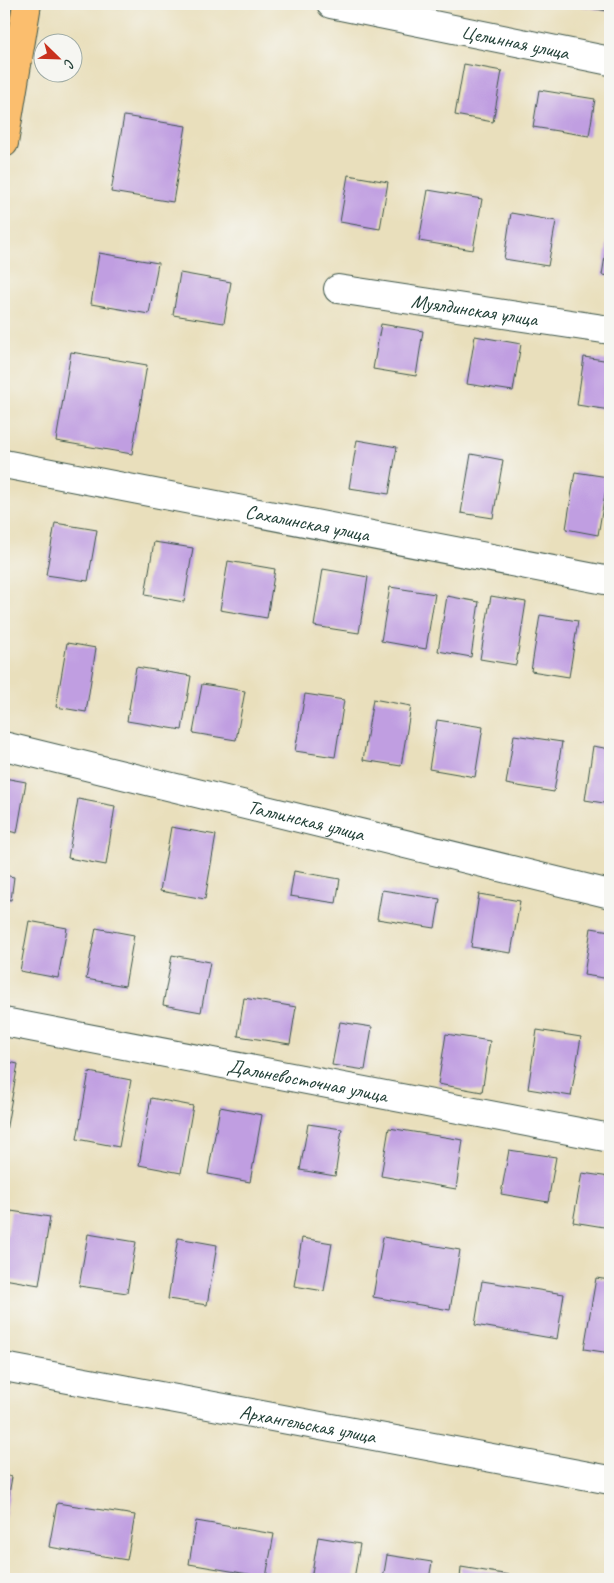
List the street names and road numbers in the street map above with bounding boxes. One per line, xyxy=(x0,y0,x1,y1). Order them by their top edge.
street label: Целинная улица xyxy=(459,18,572,65)
street label: Муялдинская улица xyxy=(410,288,541,332)
street label: Сахалинская улица xyxy=(243,498,374,547)
street label: Таллинская улица xyxy=(245,794,368,846)
street label: Дальневосточная улица xyxy=(225,1053,391,1108)
street label: Архангельская улица xyxy=(238,1399,379,1449)

